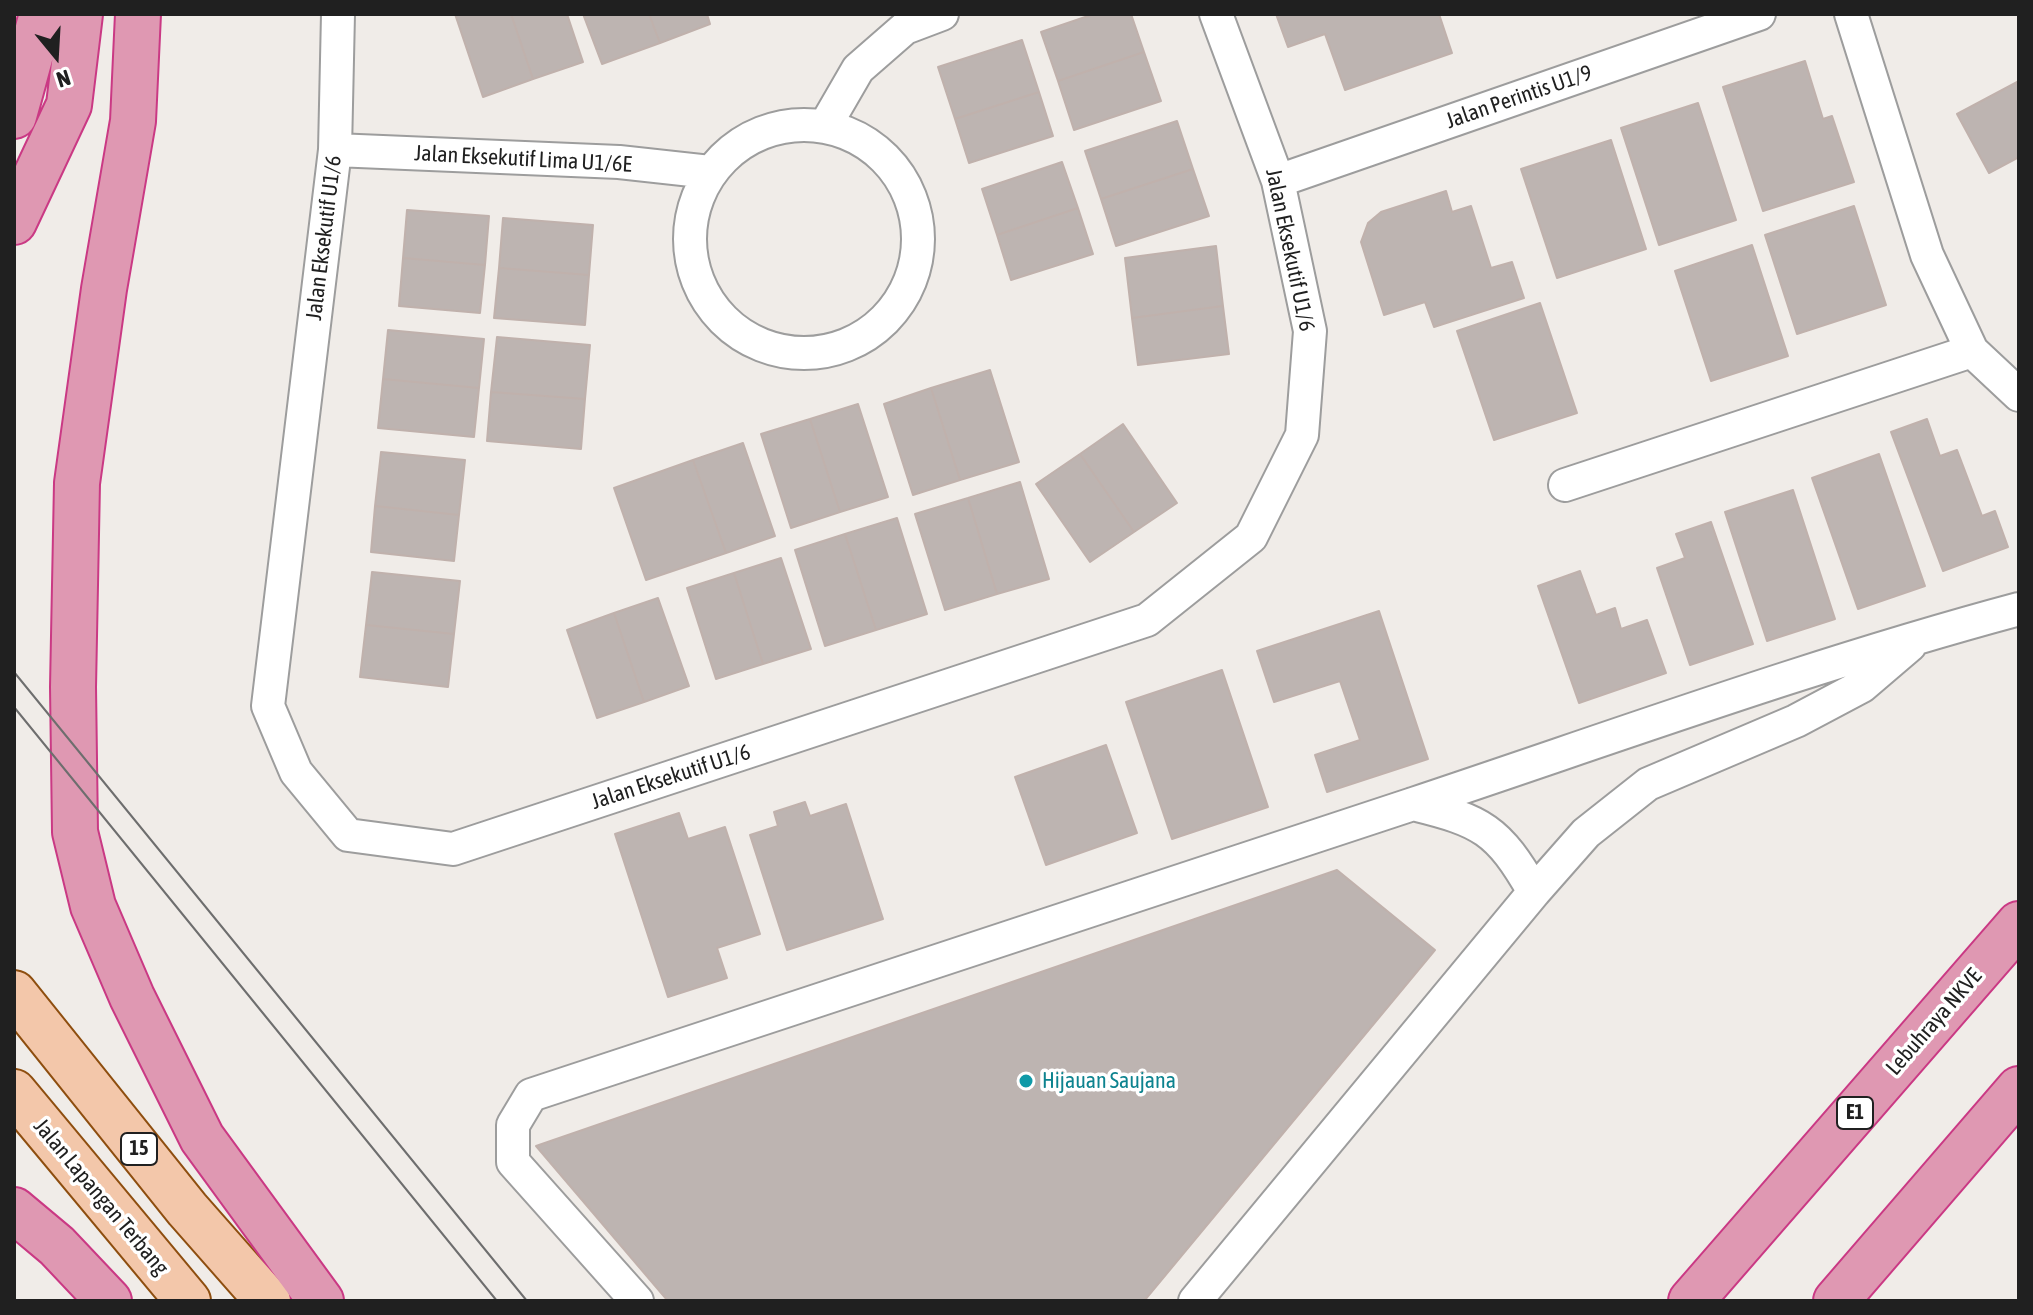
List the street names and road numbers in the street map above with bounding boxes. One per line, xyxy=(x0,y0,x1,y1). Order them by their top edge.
street label: Jalan Perintis U1/9 xyxy=(1442,60,1596,134)
street label: Jalan Eksekutif Lima U1/6E xyxy=(414,140,632,178)
street label: Jalan Eksekutif U1/6 xyxy=(301,154,347,322)
street label: Jalan Eksekutif U1/6 xyxy=(1260,166,1320,334)
street label: Jalan Eksekutif U1/6 xyxy=(588,739,754,815)
street label: Lebuhraya NKVE xyxy=(1881,963,1987,1081)
road number: E1 xyxy=(1837,1097,1873,1129)
street label: Jalan Lapangan Terbang xyxy=(28,1114,174,1280)
road number: 15 xyxy=(121,1133,157,1165)

